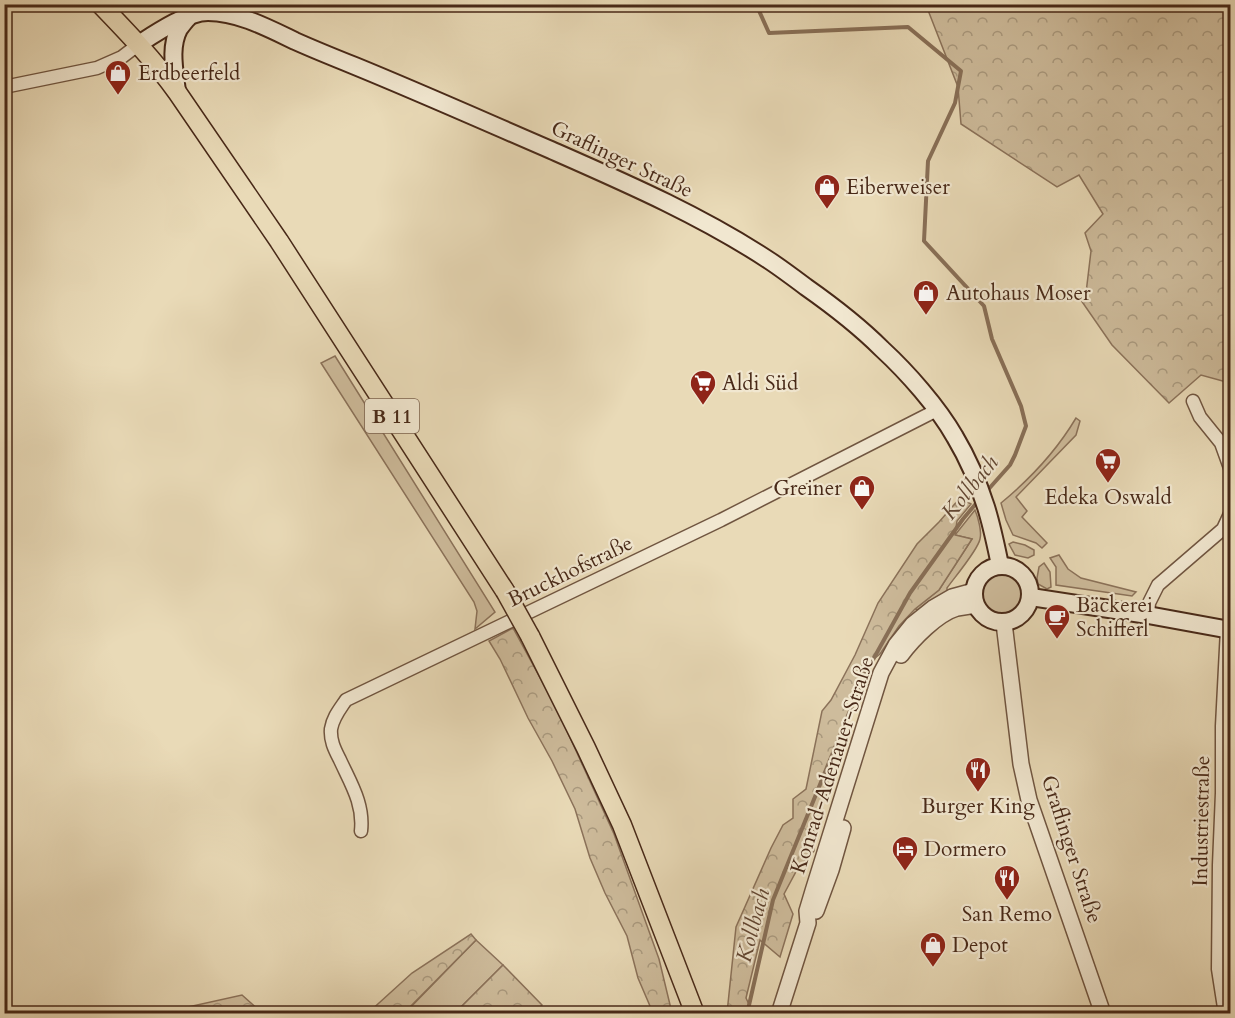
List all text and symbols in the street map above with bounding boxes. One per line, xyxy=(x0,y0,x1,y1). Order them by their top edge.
shop icon: Erdbeerfeld xyxy=(103,58,133,96)
place label: Erdbeerfeld xyxy=(138,59,240,88)
street label: Graflinger Straße xyxy=(546,114,698,205)
shop icon: Eiberweiser xyxy=(812,172,842,210)
place label: Eiberweiser xyxy=(846,173,950,202)
shop icon: Autohaus Moser xyxy=(911,278,941,316)
place label: Autohaus Moser xyxy=(946,279,1091,308)
supermarket icon: Aldi Süd xyxy=(688,368,718,406)
place label: Aldi Süd xyxy=(722,369,798,398)
road number: B 11 xyxy=(365,399,419,433)
supermarket icon: Edeka Oswald xyxy=(1093,446,1123,484)
water label: Kollbach xyxy=(934,449,1005,526)
shop icon: Greiner xyxy=(847,473,877,511)
place label: Greiner xyxy=(773,474,842,503)
place label: Edeka Oswald xyxy=(1044,483,1172,512)
street label: Bruckhofstraße xyxy=(503,529,638,614)
place label: Bäckerei Schifferl xyxy=(1076,591,1153,644)
cafe icon: Bäckerei Schifferl xyxy=(1042,602,1072,640)
street label: Konrad-Adenauer-Straße xyxy=(784,653,881,878)
restaurant icon: Burger King xyxy=(963,755,993,793)
street label: Industriestraße xyxy=(1186,755,1217,887)
street label: Graflinger Straße xyxy=(1034,772,1109,927)
place label: Burger King xyxy=(921,792,1035,821)
hotel icon: Dormero xyxy=(890,834,920,872)
place label: Dormero xyxy=(924,835,1006,864)
restaurant icon: San Remo xyxy=(992,863,1022,901)
water label: Kollbach xyxy=(729,885,777,965)
place label: San Remo xyxy=(962,900,1052,929)
shop icon: Depot xyxy=(918,930,948,968)
place label: Depot xyxy=(952,931,1008,960)

